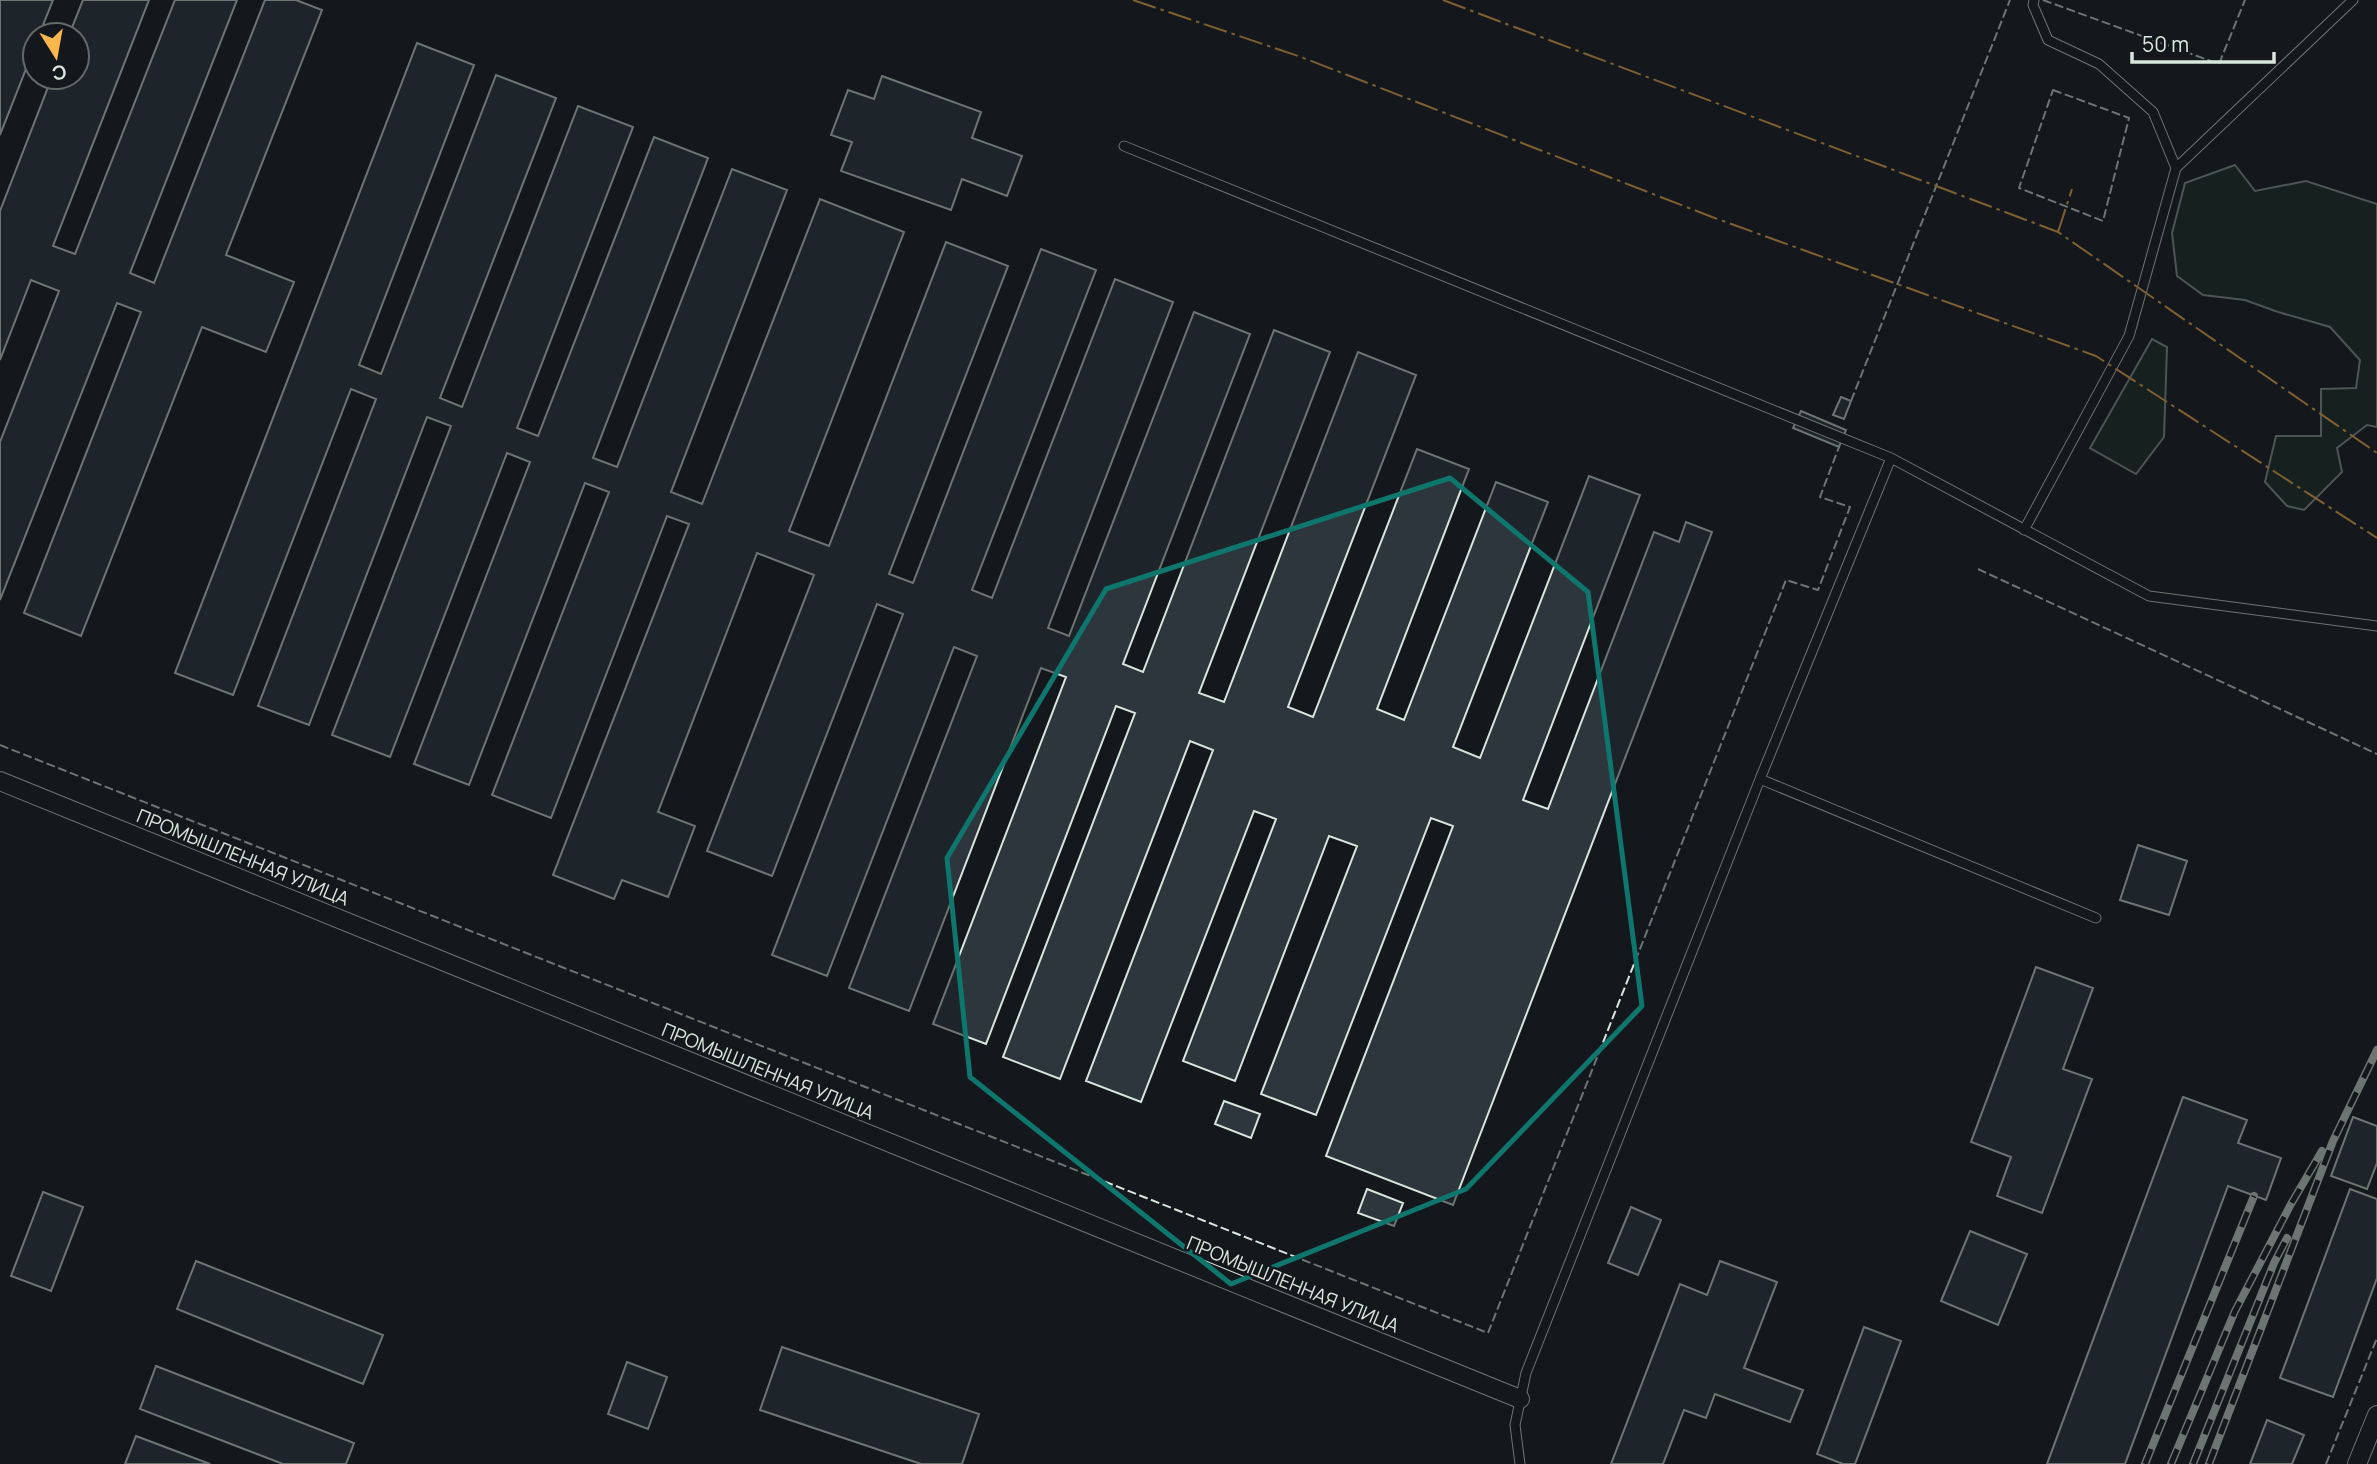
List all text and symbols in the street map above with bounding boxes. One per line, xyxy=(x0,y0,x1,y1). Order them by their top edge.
north arrow xyxy=(21,21,91,91)
scale bar xyxy=(2132,21,2274,65)
text: 50 m xyxy=(2142,30,2189,58)
text: С xyxy=(50,59,69,87)
street label: ПРОМЫШЛЕННАЯ УЛИЦА xyxy=(133,802,353,912)
street label: ПРОМЫШЛЕННАЯ УЛИЦА xyxy=(658,1016,878,1126)
street label: ПРОМЫШЛЕННАЯ УЛИЦА xyxy=(1183,1229,1403,1339)

